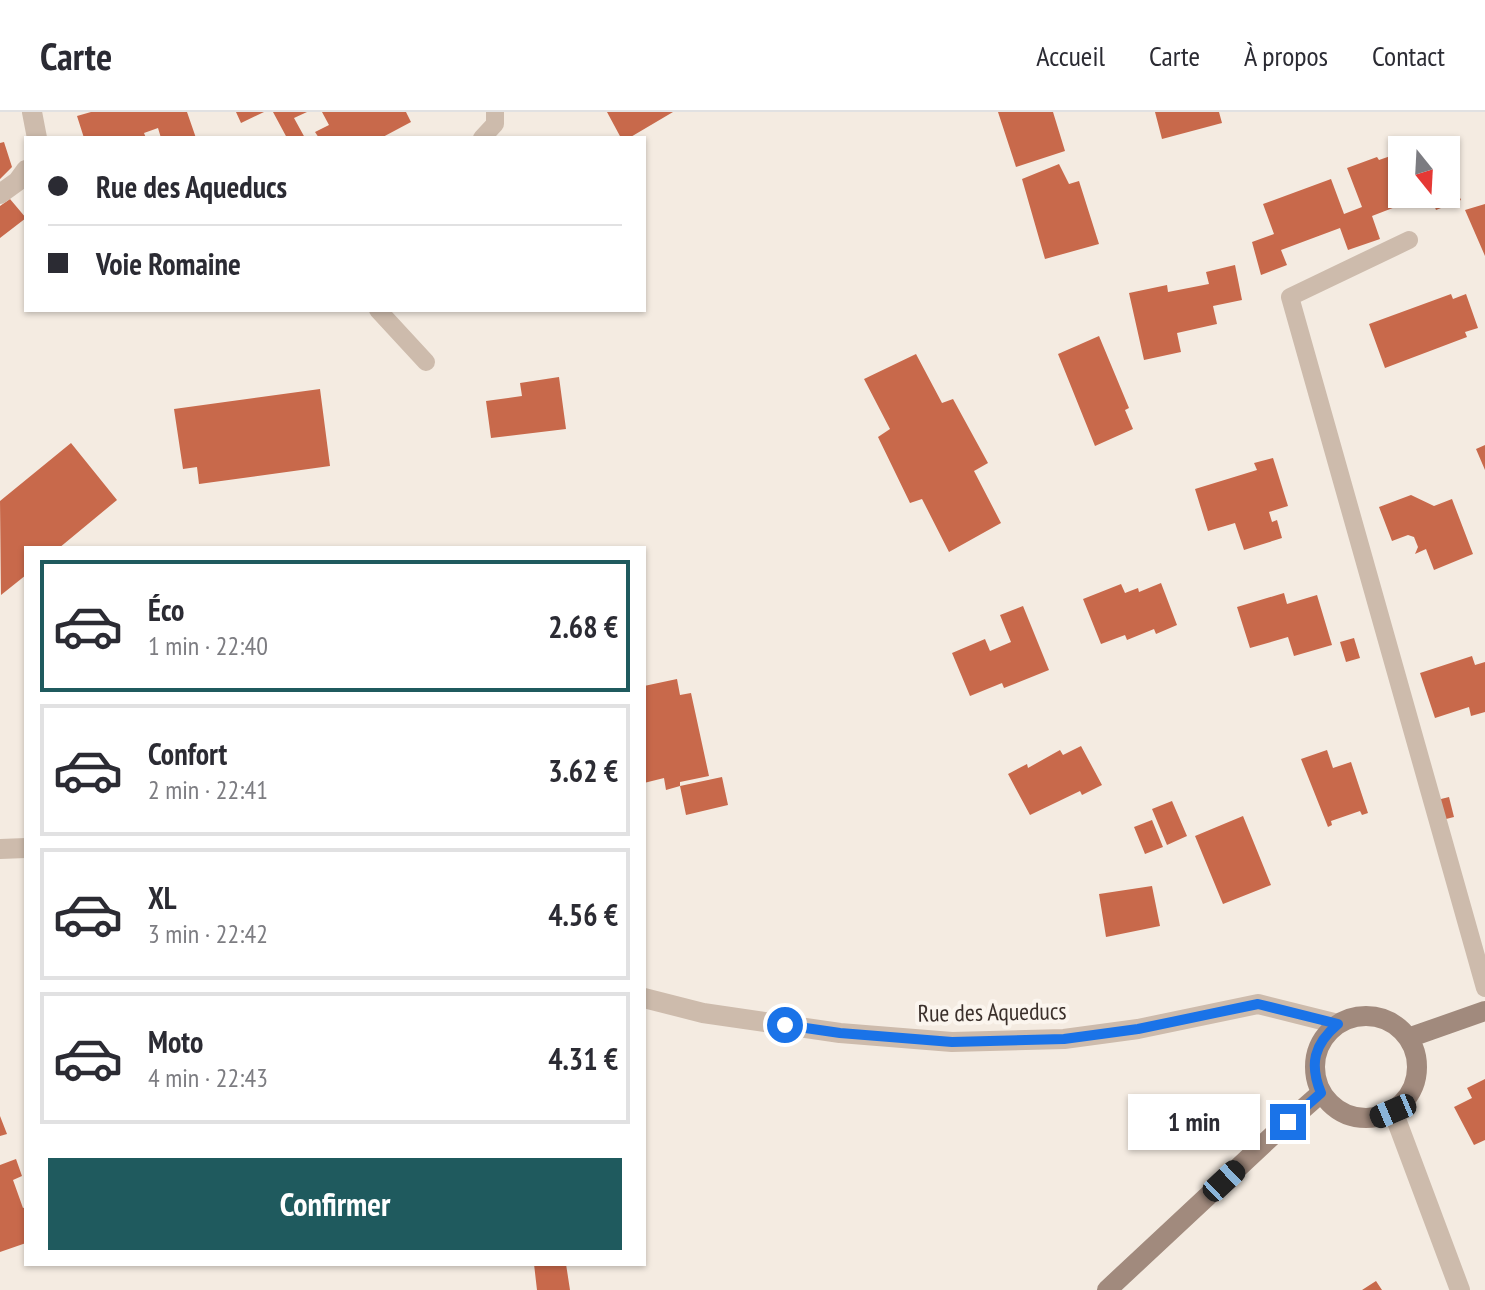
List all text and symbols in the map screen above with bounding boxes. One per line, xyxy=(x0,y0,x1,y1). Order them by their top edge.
text: Carte xyxy=(40,31,112,80)
text: Accueil xyxy=(1036,37,1105,74)
text: Carte xyxy=(1149,37,1200,74)
text: À propos xyxy=(1244,37,1328,74)
text: Contact xyxy=(1372,37,1445,74)
north arrow xyxy=(1388,136,1460,208)
map controls xyxy=(1388,136,1460,208)
text: Rue des Aqueducs xyxy=(96,167,287,206)
text: Voie Romaine xyxy=(96,244,241,283)
icon: car xyxy=(52,590,124,662)
text: Éco xyxy=(148,590,184,629)
text: 2.68 € xyxy=(548,607,618,646)
text: 1 min · 22:40 xyxy=(148,629,268,662)
icon: car xyxy=(52,734,124,806)
text: Confort xyxy=(148,734,227,773)
text: 3.62 € xyxy=(548,751,618,790)
text: 2 min · 22:41 xyxy=(148,773,268,806)
icon: car xyxy=(52,878,124,950)
text: XL xyxy=(148,878,177,917)
text: 4.56 € xyxy=(548,895,618,934)
text: 3 min · 22:42 xyxy=(148,917,268,950)
street label: Rue des Aqueducs xyxy=(917,995,1067,1029)
route start xyxy=(767,1007,803,1043)
icon: car xyxy=(52,1022,124,1094)
text: Moto xyxy=(148,1022,203,1061)
text: 4.31 € xyxy=(548,1039,618,1078)
text: 4 min · 22:43 xyxy=(148,1061,268,1094)
car xyxy=(1366,1091,1420,1131)
callout: 1 min xyxy=(1128,1094,1260,1150)
route end xyxy=(1270,1104,1306,1140)
text: 1 min xyxy=(1168,1105,1220,1138)
car xyxy=(1198,1156,1250,1206)
button: Confirmer xyxy=(48,1158,622,1250)

